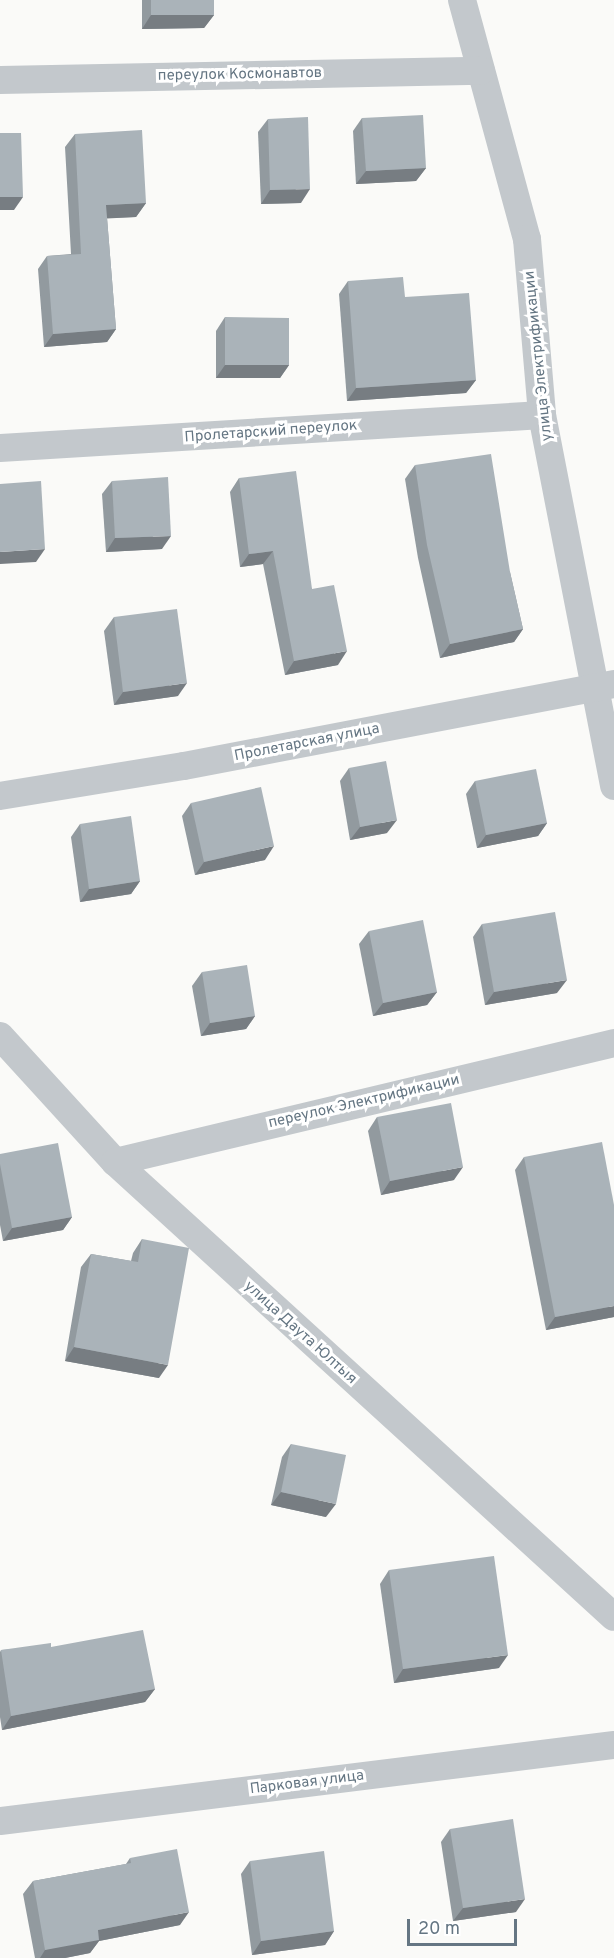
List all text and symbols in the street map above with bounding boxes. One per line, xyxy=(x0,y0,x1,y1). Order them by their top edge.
street label: переулок Космонавтов xyxy=(158,65,322,85)
street label: улица Электрификации xyxy=(521,270,557,442)
street label: Пролетарский переулок xyxy=(184,417,358,447)
street label: Пролетарская улица xyxy=(233,720,381,766)
street label: переулок Электрификации xyxy=(267,1071,461,1133)
street label: улица Даута Юлтыя xyxy=(240,1278,360,1388)
street label: Парковая улица xyxy=(249,1767,365,1799)
scale bar xyxy=(410,1907,520,1945)
text: 20 m xyxy=(418,1918,460,1941)

